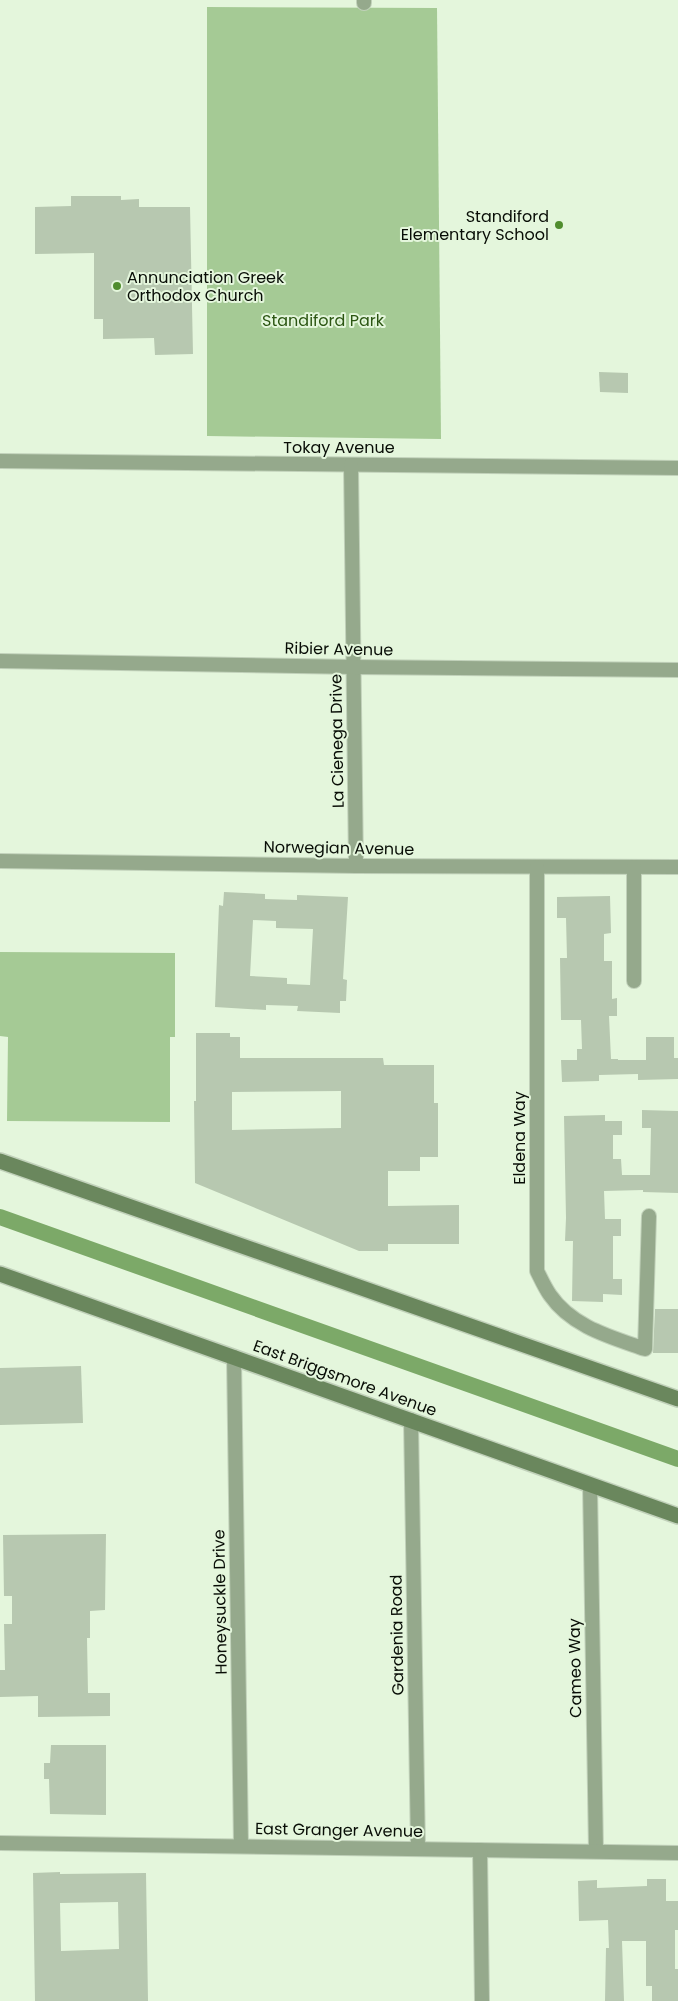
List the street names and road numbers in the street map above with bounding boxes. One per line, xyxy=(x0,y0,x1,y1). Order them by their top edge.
street label: Tokay Avenue xyxy=(283,436,395,459)
street label: Ribier Avenue xyxy=(284,637,394,661)
street label: La Cienega Drive xyxy=(324,674,350,808)
street label: Norwegian Avenue xyxy=(263,835,415,861)
street label: Eldena Way xyxy=(508,1091,531,1185)
street label: East Briggsmore Avenue xyxy=(250,1334,440,1422)
street label: Honeysuckle Drive xyxy=(207,1529,233,1675)
street label: Gardenia Road xyxy=(384,1574,410,1696)
street label: Cameo Way xyxy=(563,1618,587,1718)
street label: East Granger Avenue xyxy=(255,1817,423,1843)

